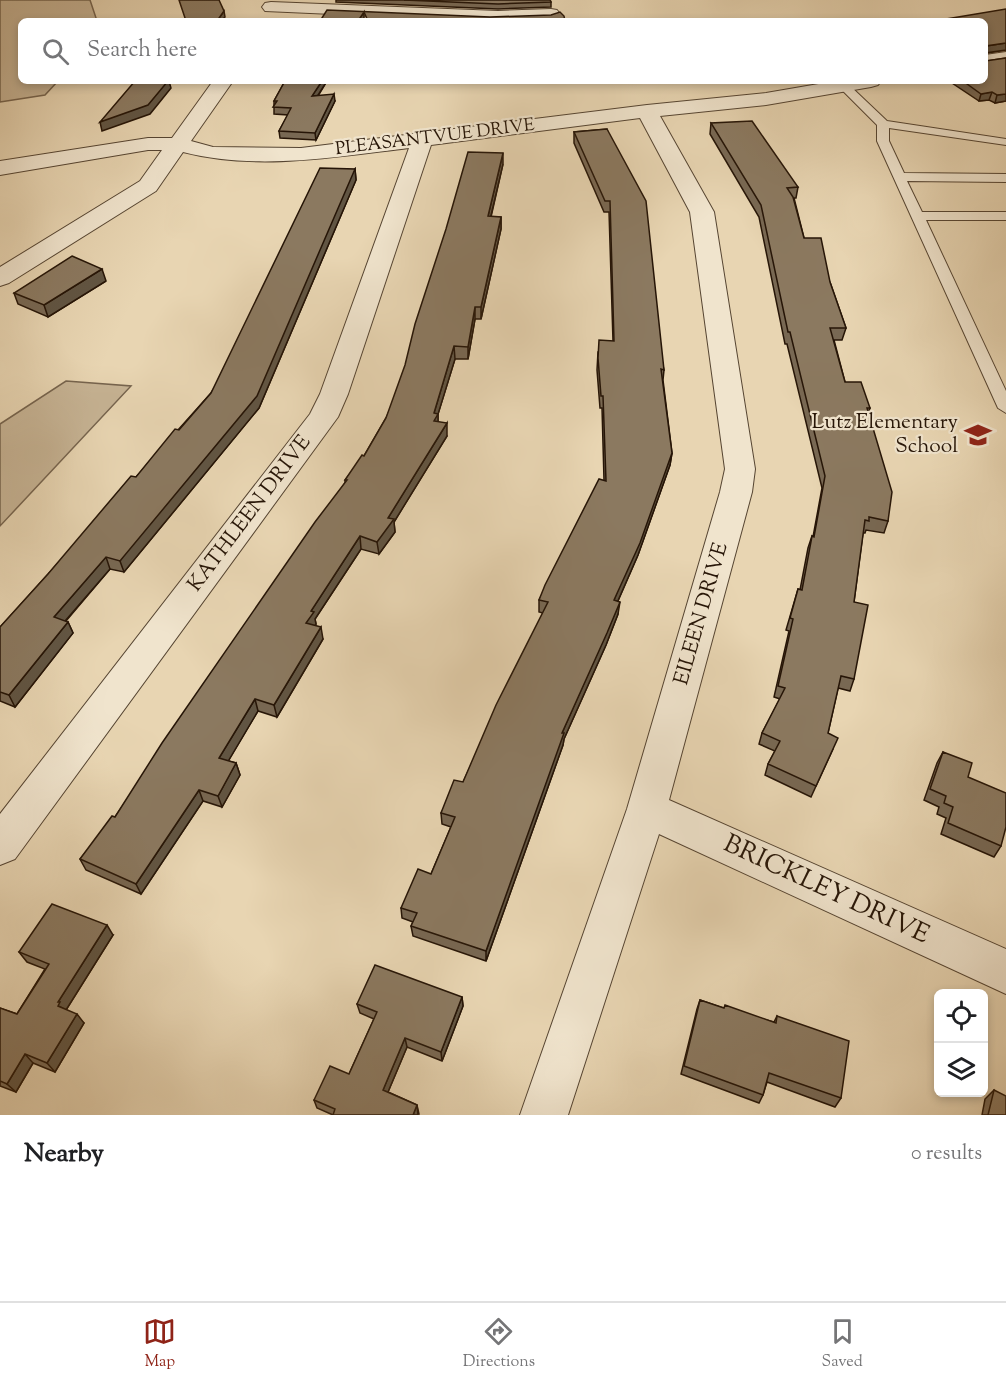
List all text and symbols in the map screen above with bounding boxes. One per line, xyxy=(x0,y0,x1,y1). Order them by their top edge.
search box xyxy=(18,18,988,84)
icon: search xyxy=(39,35,72,68)
text: Search here xyxy=(87,35,197,67)
street label: PLEASANTVUE DRIVE xyxy=(334,113,536,163)
place label: Lutz Elementary School xyxy=(811,408,959,462)
school or university icon: Lutz Elementary School xyxy=(963,420,993,450)
street label: KATHLEEN DRIVE xyxy=(181,429,319,599)
street label: EILEEN DRIVE xyxy=(667,539,737,689)
street label: BRICKLEY DRIVE xyxy=(717,826,935,954)
map controls xyxy=(934,989,988,1097)
button: locate xyxy=(934,989,988,1043)
button: layers xyxy=(934,1043,988,1097)
text: Nearby xyxy=(24,1136,104,1173)
text: 0 results xyxy=(911,1140,982,1169)
tab: Map xyxy=(143,1315,176,1374)
tab: Directions xyxy=(463,1315,535,1374)
tab: Saved xyxy=(822,1315,863,1374)

